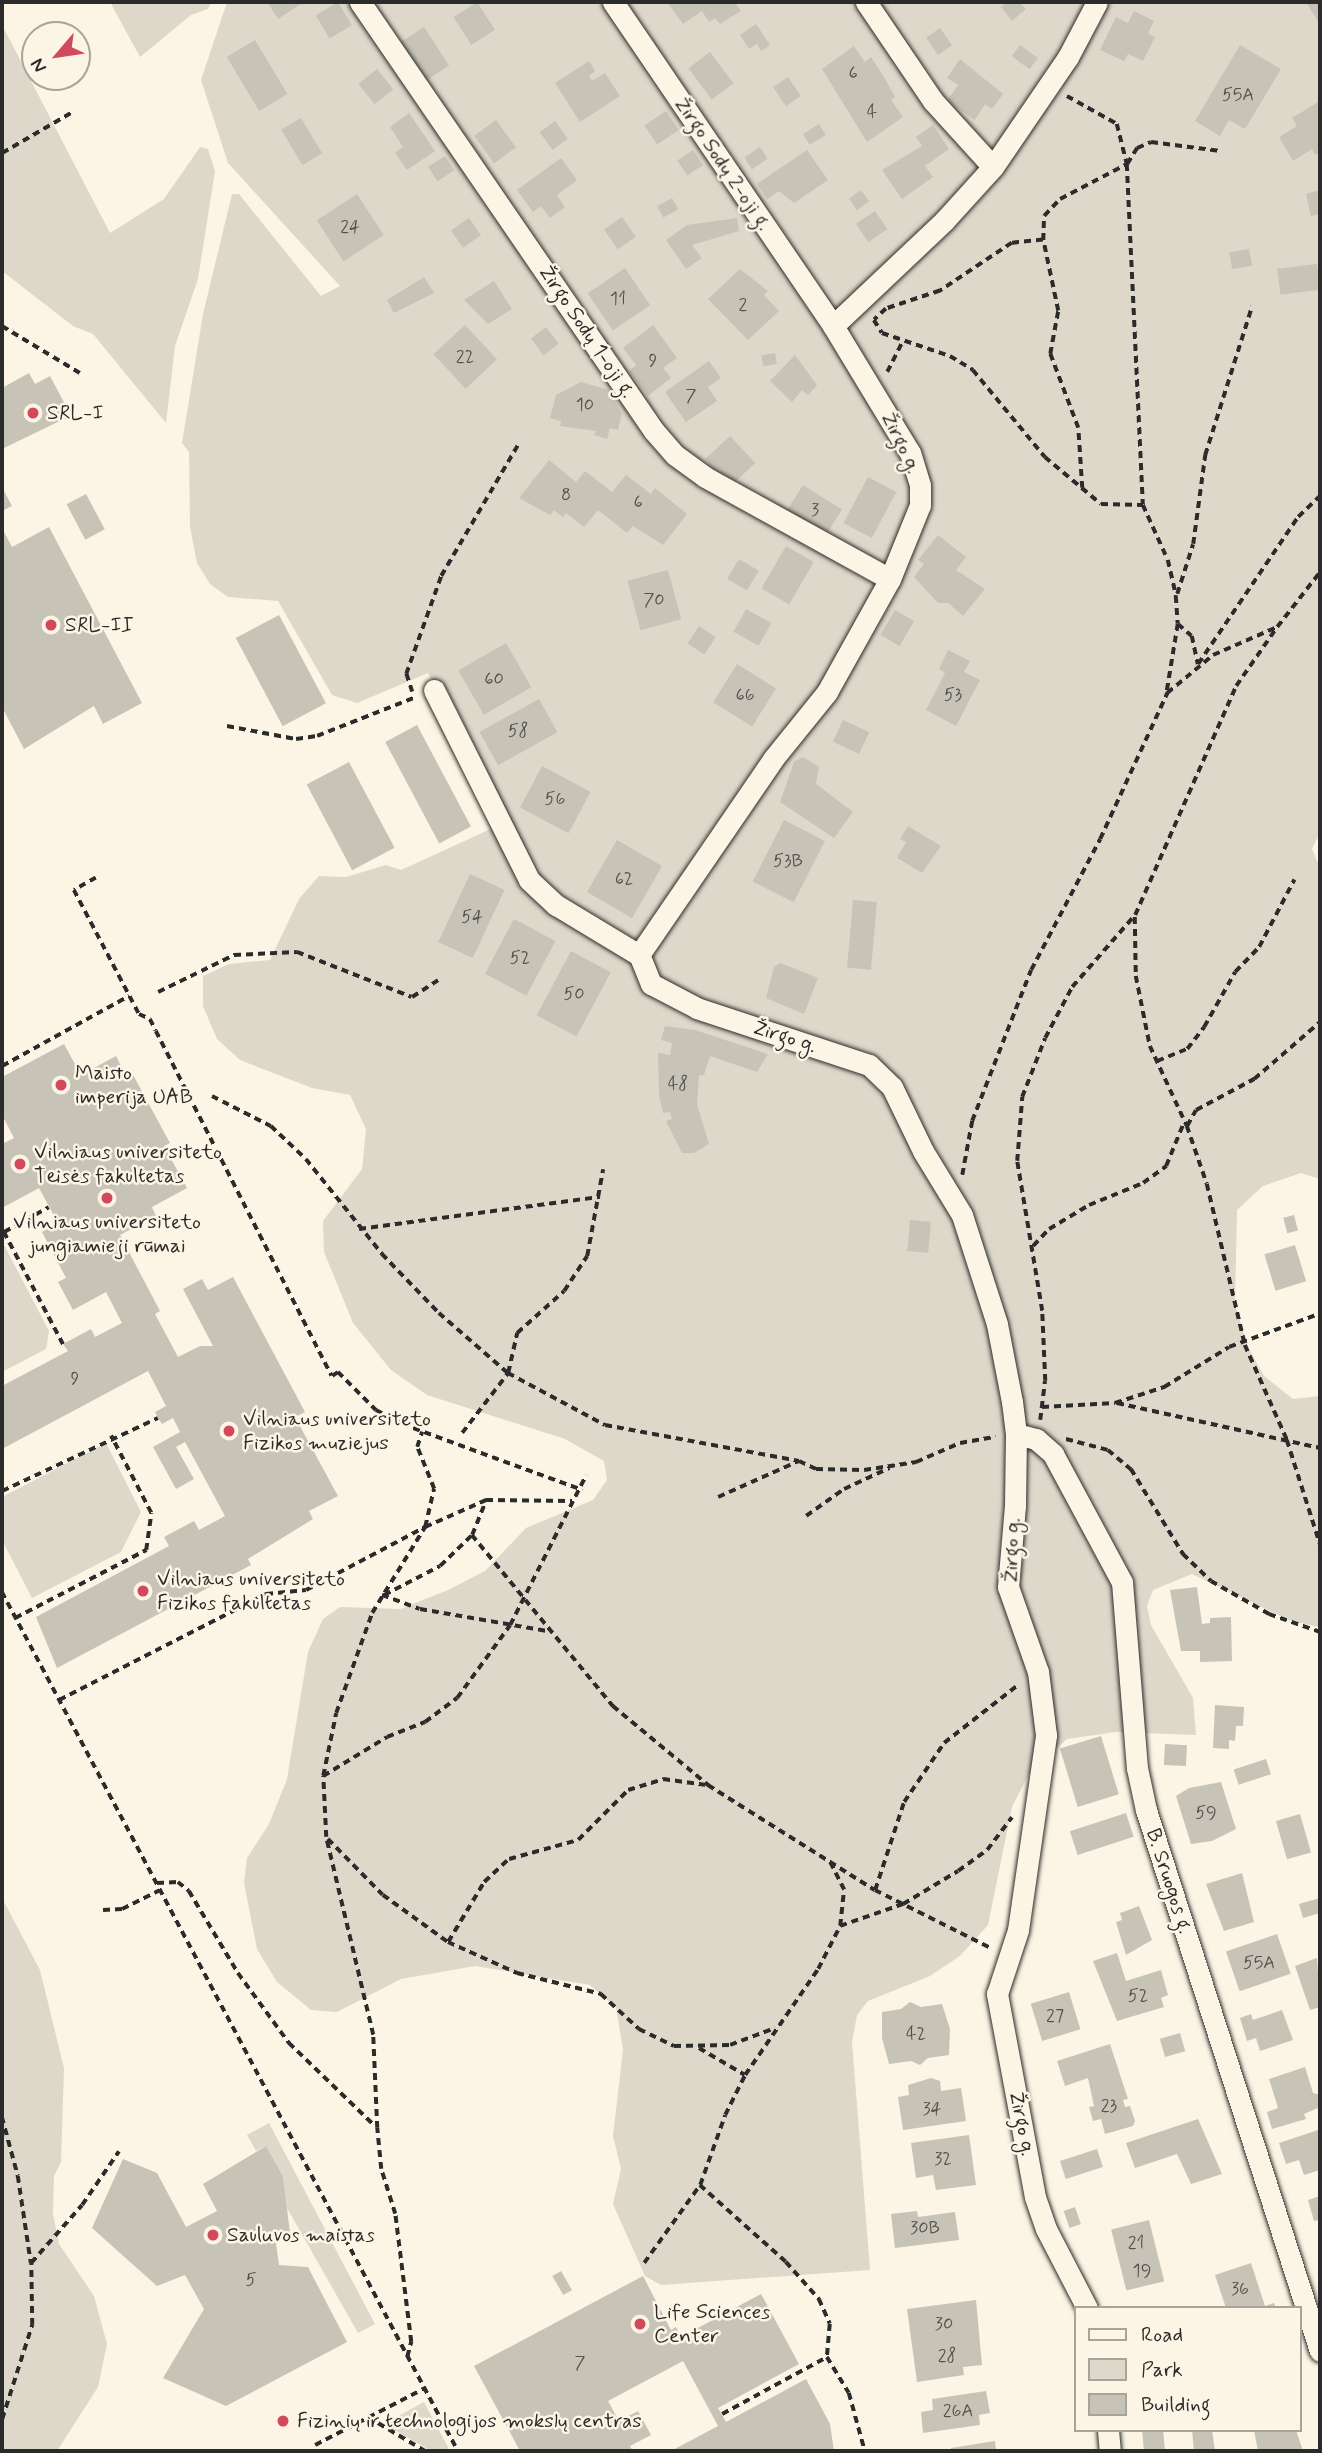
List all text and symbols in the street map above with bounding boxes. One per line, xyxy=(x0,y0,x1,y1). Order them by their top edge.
north arrow xyxy=(21,21,91,91)
text: N xyxy=(25,54,53,77)
house number: 6 xyxy=(848,62,858,84)
house number: 55A xyxy=(1222,84,1254,106)
street label: Žirgo Sodų 2-oji g. xyxy=(669,92,777,236)
house number: 4 xyxy=(867,101,877,123)
house number: 24 xyxy=(340,216,360,238)
street label: Žirgo Sodų 1-oji g. xyxy=(533,261,641,403)
house number: 11 xyxy=(610,288,626,310)
house number: 2 xyxy=(739,294,747,316)
house number: 22 xyxy=(456,346,474,368)
house number: 9 xyxy=(649,350,657,372)
house number: 7 xyxy=(686,385,696,407)
house number: 10 xyxy=(576,394,594,416)
place label: SRL-I xyxy=(47,400,103,426)
marker: SRL-I xyxy=(25,405,41,421)
street label: Žirgo g. xyxy=(876,409,926,477)
house number: 8 xyxy=(561,484,571,506)
house number: 6 xyxy=(633,491,643,513)
house number: 3 xyxy=(811,499,819,521)
house number: 70 xyxy=(643,589,665,611)
place label: SRL-II xyxy=(65,612,134,638)
marker: SRL-II xyxy=(43,617,59,633)
house number: 60 xyxy=(484,668,504,690)
house number: 66 xyxy=(735,684,755,706)
house number: 53 xyxy=(944,684,962,706)
house number: 58 xyxy=(508,720,528,742)
house number: 56 xyxy=(545,788,565,810)
house number: 53B xyxy=(773,850,803,872)
house number: 62 xyxy=(615,868,633,890)
house number: 54 xyxy=(461,906,483,928)
house number: 52 xyxy=(510,947,530,969)
house number: 50 xyxy=(563,983,585,1005)
street label: Žirgo g. xyxy=(751,1015,819,1059)
place label: Maisto imperija UAB xyxy=(75,1060,193,1110)
house number: 48 xyxy=(668,1073,688,1095)
marker: Maisto imperija UAB xyxy=(53,1077,69,1093)
place label: Vilniaus universiteto Teisės fakultetas xyxy=(34,1139,220,1189)
marker: Vilniaus universiteto Teisės fakultetas xyxy=(12,1156,28,1172)
marker: Vilniaus universiteto jungiamieji rūmai xyxy=(99,1190,115,1206)
place label: Vilniaus universiteto jungiamieji rūmai xyxy=(14,1209,200,1259)
house number: 9 xyxy=(71,1368,79,1390)
place label: Vilniaus universiteto Fizikos muziejus xyxy=(243,1406,429,1456)
marker: Vilniaus universiteto Fizikos muziejus xyxy=(221,1423,237,1439)
street label: Žirgo g. xyxy=(998,1518,1026,1582)
place label: Vilniaus universiteto Fizikos fakultetas xyxy=(157,1566,343,1616)
marker: Vilniaus universiteto Fizikos fakultetas xyxy=(135,1583,151,1599)
house number: 59 xyxy=(1195,1802,1217,1824)
street label: B. Sruogos g. xyxy=(1140,1826,1198,1936)
house number: 55A xyxy=(1243,1952,1275,1974)
house number: 52 xyxy=(1128,1985,1148,2007)
house number: 27 xyxy=(1046,2005,1064,2027)
house number: 42 xyxy=(906,2023,926,2045)
street label: Žirgo g. xyxy=(1004,2091,1040,2157)
house number: 23 xyxy=(1101,2095,1117,2117)
house number: 34 xyxy=(922,2098,942,2120)
house number: 32 xyxy=(934,2148,952,2170)
house number: 30B xyxy=(910,2217,940,2239)
place label: Sauluvos maistas xyxy=(227,2222,372,2248)
marker: Sauluvos maistas xyxy=(205,2227,221,2243)
house number: 21 xyxy=(1128,2232,1144,2254)
house number: 19 xyxy=(1133,2260,1151,2282)
house number: 5 xyxy=(246,2269,256,2291)
house number: 36 xyxy=(1231,2278,1249,2300)
place label: Life Sciences Center xyxy=(654,2299,775,2349)
legend xyxy=(1074,2306,1301,2432)
house number: 30 xyxy=(935,2313,953,2335)
marker: Life Sciences Center xyxy=(632,2316,648,2332)
text: Road xyxy=(1141,2321,1183,2349)
house number: 28 xyxy=(938,2345,956,2367)
house number: 7 xyxy=(575,2352,585,2374)
text: Park xyxy=(1141,2356,1183,2384)
text: Building xyxy=(1141,2391,1211,2419)
house number: 26A xyxy=(943,2400,973,2422)
place label: Fizinių ir technologijos mokslų centras xyxy=(297,2408,642,2434)
marker: Fizinių ir technologijos mokslų centras xyxy=(275,2413,291,2429)

